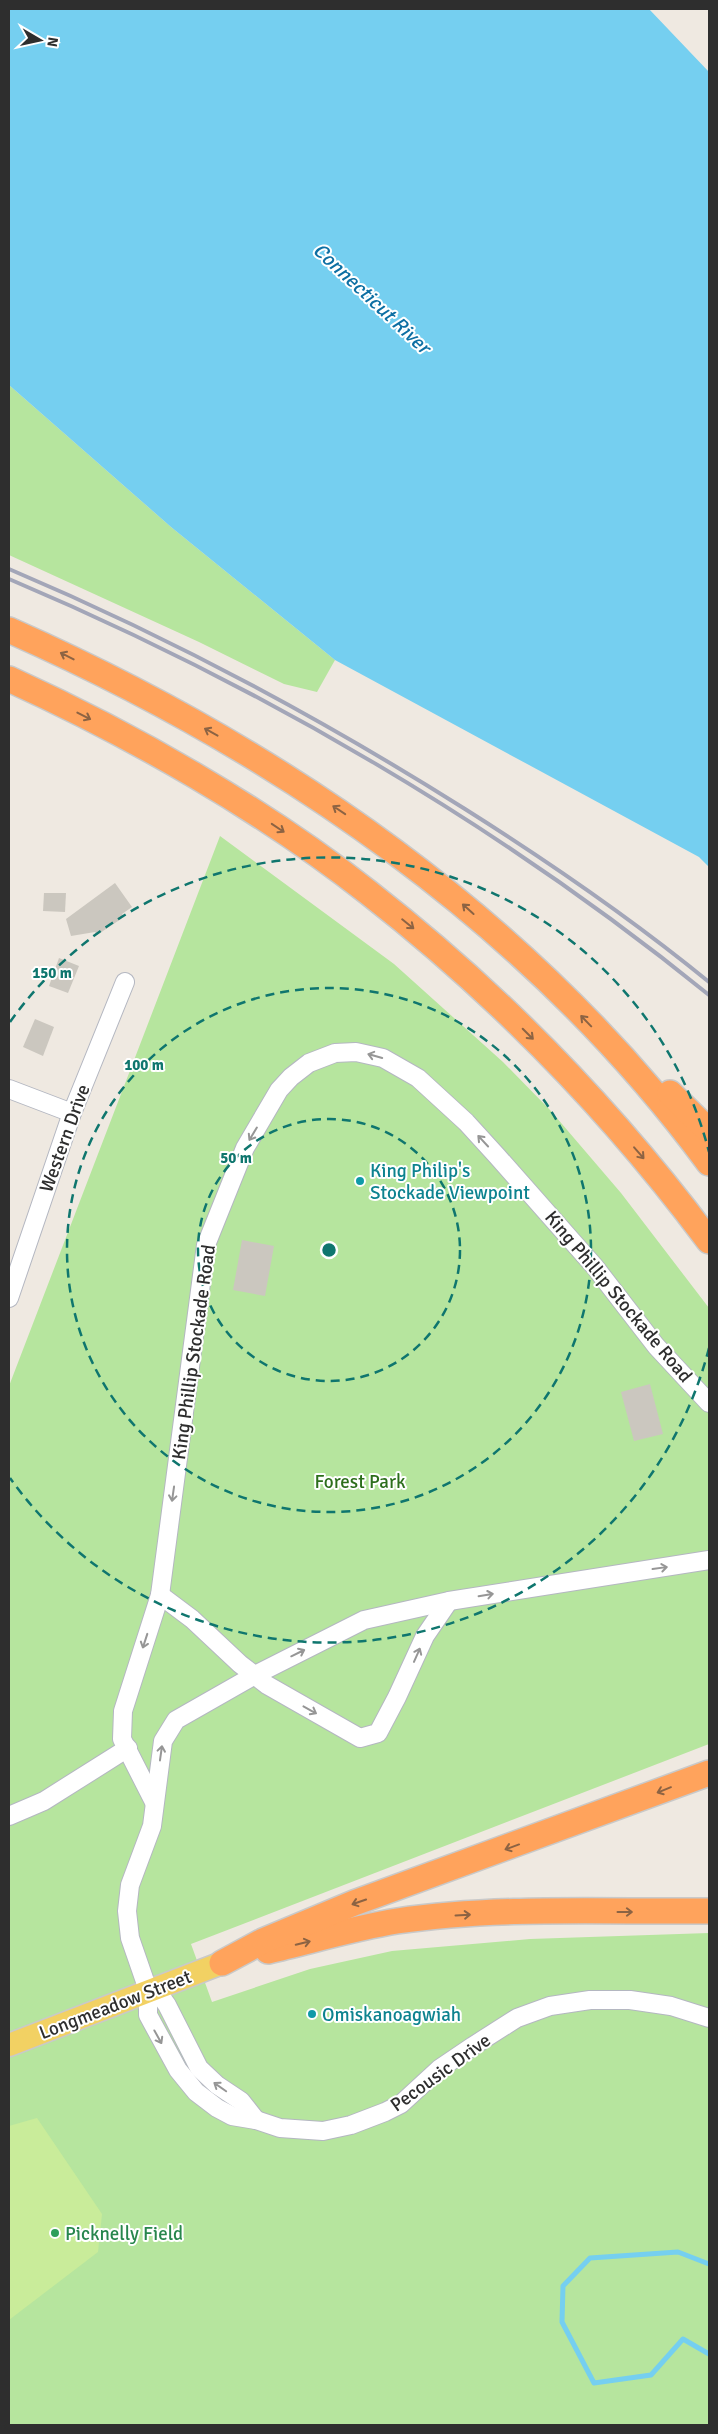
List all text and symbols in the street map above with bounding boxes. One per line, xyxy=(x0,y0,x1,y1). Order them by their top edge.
north arrow xyxy=(15,15,65,65)
text: N xyxy=(43,36,62,48)
water label: Connecticut River xyxy=(308,238,437,361)
one-way arrow xyxy=(60,651,75,660)
one-way arrow xyxy=(76,712,91,721)
one-way arrow xyxy=(203,727,218,737)
one-way arrow xyxy=(332,805,346,816)
one-way arrow xyxy=(270,823,284,833)
one-way arrow xyxy=(461,903,474,915)
one-way arrow xyxy=(401,919,414,930)
text: 150 m xyxy=(32,964,72,982)
one-way arrow xyxy=(580,1014,592,1027)
one-way arrow xyxy=(522,1028,534,1040)
one-way arrow xyxy=(368,1050,384,1060)
text: 100 m xyxy=(124,1056,164,1074)
street label: Western Drive xyxy=(34,1081,96,1196)
one-way arrow xyxy=(248,1126,258,1140)
one-way arrow xyxy=(477,1134,489,1147)
one-way arrow xyxy=(633,1147,644,1160)
text: 50 m xyxy=(220,1149,252,1167)
place label: King Philip's Stockade Viewpoint xyxy=(370,1159,530,1205)
marker: King Philip's Stockade Viewpoint xyxy=(354,1175,366,1187)
street label: King Phillip Stockade Road xyxy=(539,1206,697,1387)
centre of rings xyxy=(320,1241,338,1259)
street label: King Phillip Stockade Road xyxy=(167,1243,221,1461)
park label: Forest Park xyxy=(314,1470,406,1494)
one-way arrow xyxy=(168,1486,178,1502)
one-way arrow xyxy=(652,1563,668,1573)
one-way arrow xyxy=(477,1590,493,1600)
one-way arrow xyxy=(140,1633,150,1649)
one-way arrow xyxy=(290,1648,305,1657)
one-way arrow xyxy=(412,1648,422,1663)
one-way arrow xyxy=(303,1705,318,1715)
one-way arrow xyxy=(156,1746,166,1762)
one-way arrow xyxy=(656,1786,671,1795)
one-way arrow xyxy=(504,1843,520,1852)
one-way arrow xyxy=(351,1898,367,1907)
one-way arrow xyxy=(616,1907,633,1917)
one-way arrow xyxy=(454,1910,470,1919)
one-way arrow xyxy=(294,1938,310,1947)
street label: Longmeadow Street xyxy=(36,1965,195,2045)
place label: Omiskanoagwiah xyxy=(322,2003,461,2027)
marker: Omiskanoagwiah xyxy=(306,2008,318,2020)
street label: Pecousic Drive xyxy=(386,2028,495,2117)
one-way arrow xyxy=(153,2029,163,2043)
one-way arrow xyxy=(213,2082,227,2092)
place label: Picknelly Field xyxy=(65,2222,183,2246)
marker: Picknelly Field xyxy=(49,2227,61,2239)

